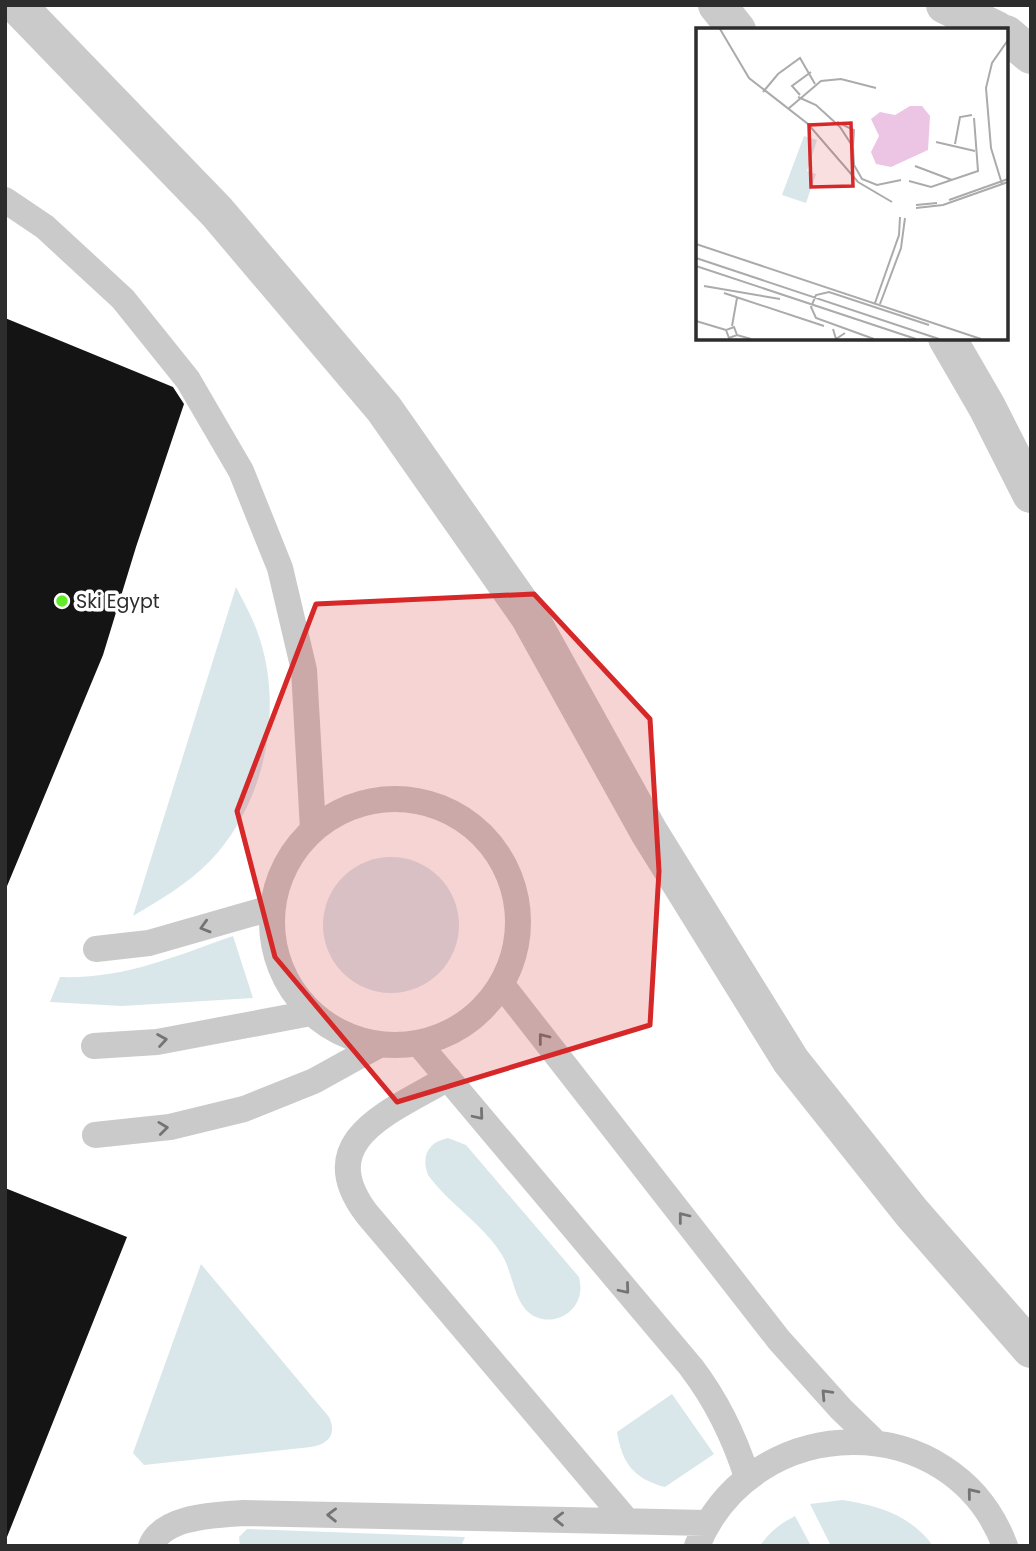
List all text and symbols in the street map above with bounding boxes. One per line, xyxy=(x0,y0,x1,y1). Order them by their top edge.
inset map xyxy=(696,28,1008,340)
place label: Ski Egypt xyxy=(76,588,160,615)
marker: Ski Egypt xyxy=(54,593,70,609)
one-way arrow xyxy=(200,918,212,933)
one-way arrow xyxy=(156,1033,168,1048)
one-way arrow xyxy=(538,1033,551,1045)
one-way arrow xyxy=(471,1107,483,1120)
one-way arrow xyxy=(157,1120,169,1135)
one-way arrow xyxy=(678,1212,691,1225)
one-way arrow xyxy=(617,1281,629,1294)
one-way arrow xyxy=(822,1389,835,1402)
one-way arrow xyxy=(968,1489,981,1501)
one-way arrow xyxy=(326,1507,337,1522)
one-way arrow xyxy=(553,1512,564,1527)

